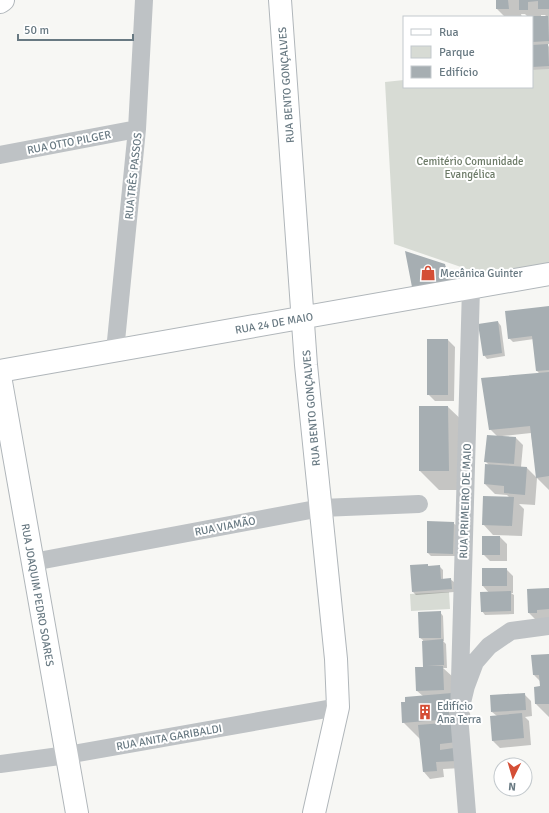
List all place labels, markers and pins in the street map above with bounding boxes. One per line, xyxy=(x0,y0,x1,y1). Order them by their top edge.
shop icon: Mecânica Guinter xyxy=(419,264,437,282)
place label: Mecânica Guinter xyxy=(440,267,523,280)
place label: Edifício Ana Terra xyxy=(437,700,482,726)
building icon: Edifício Ana Terra xyxy=(416,703,434,721)

